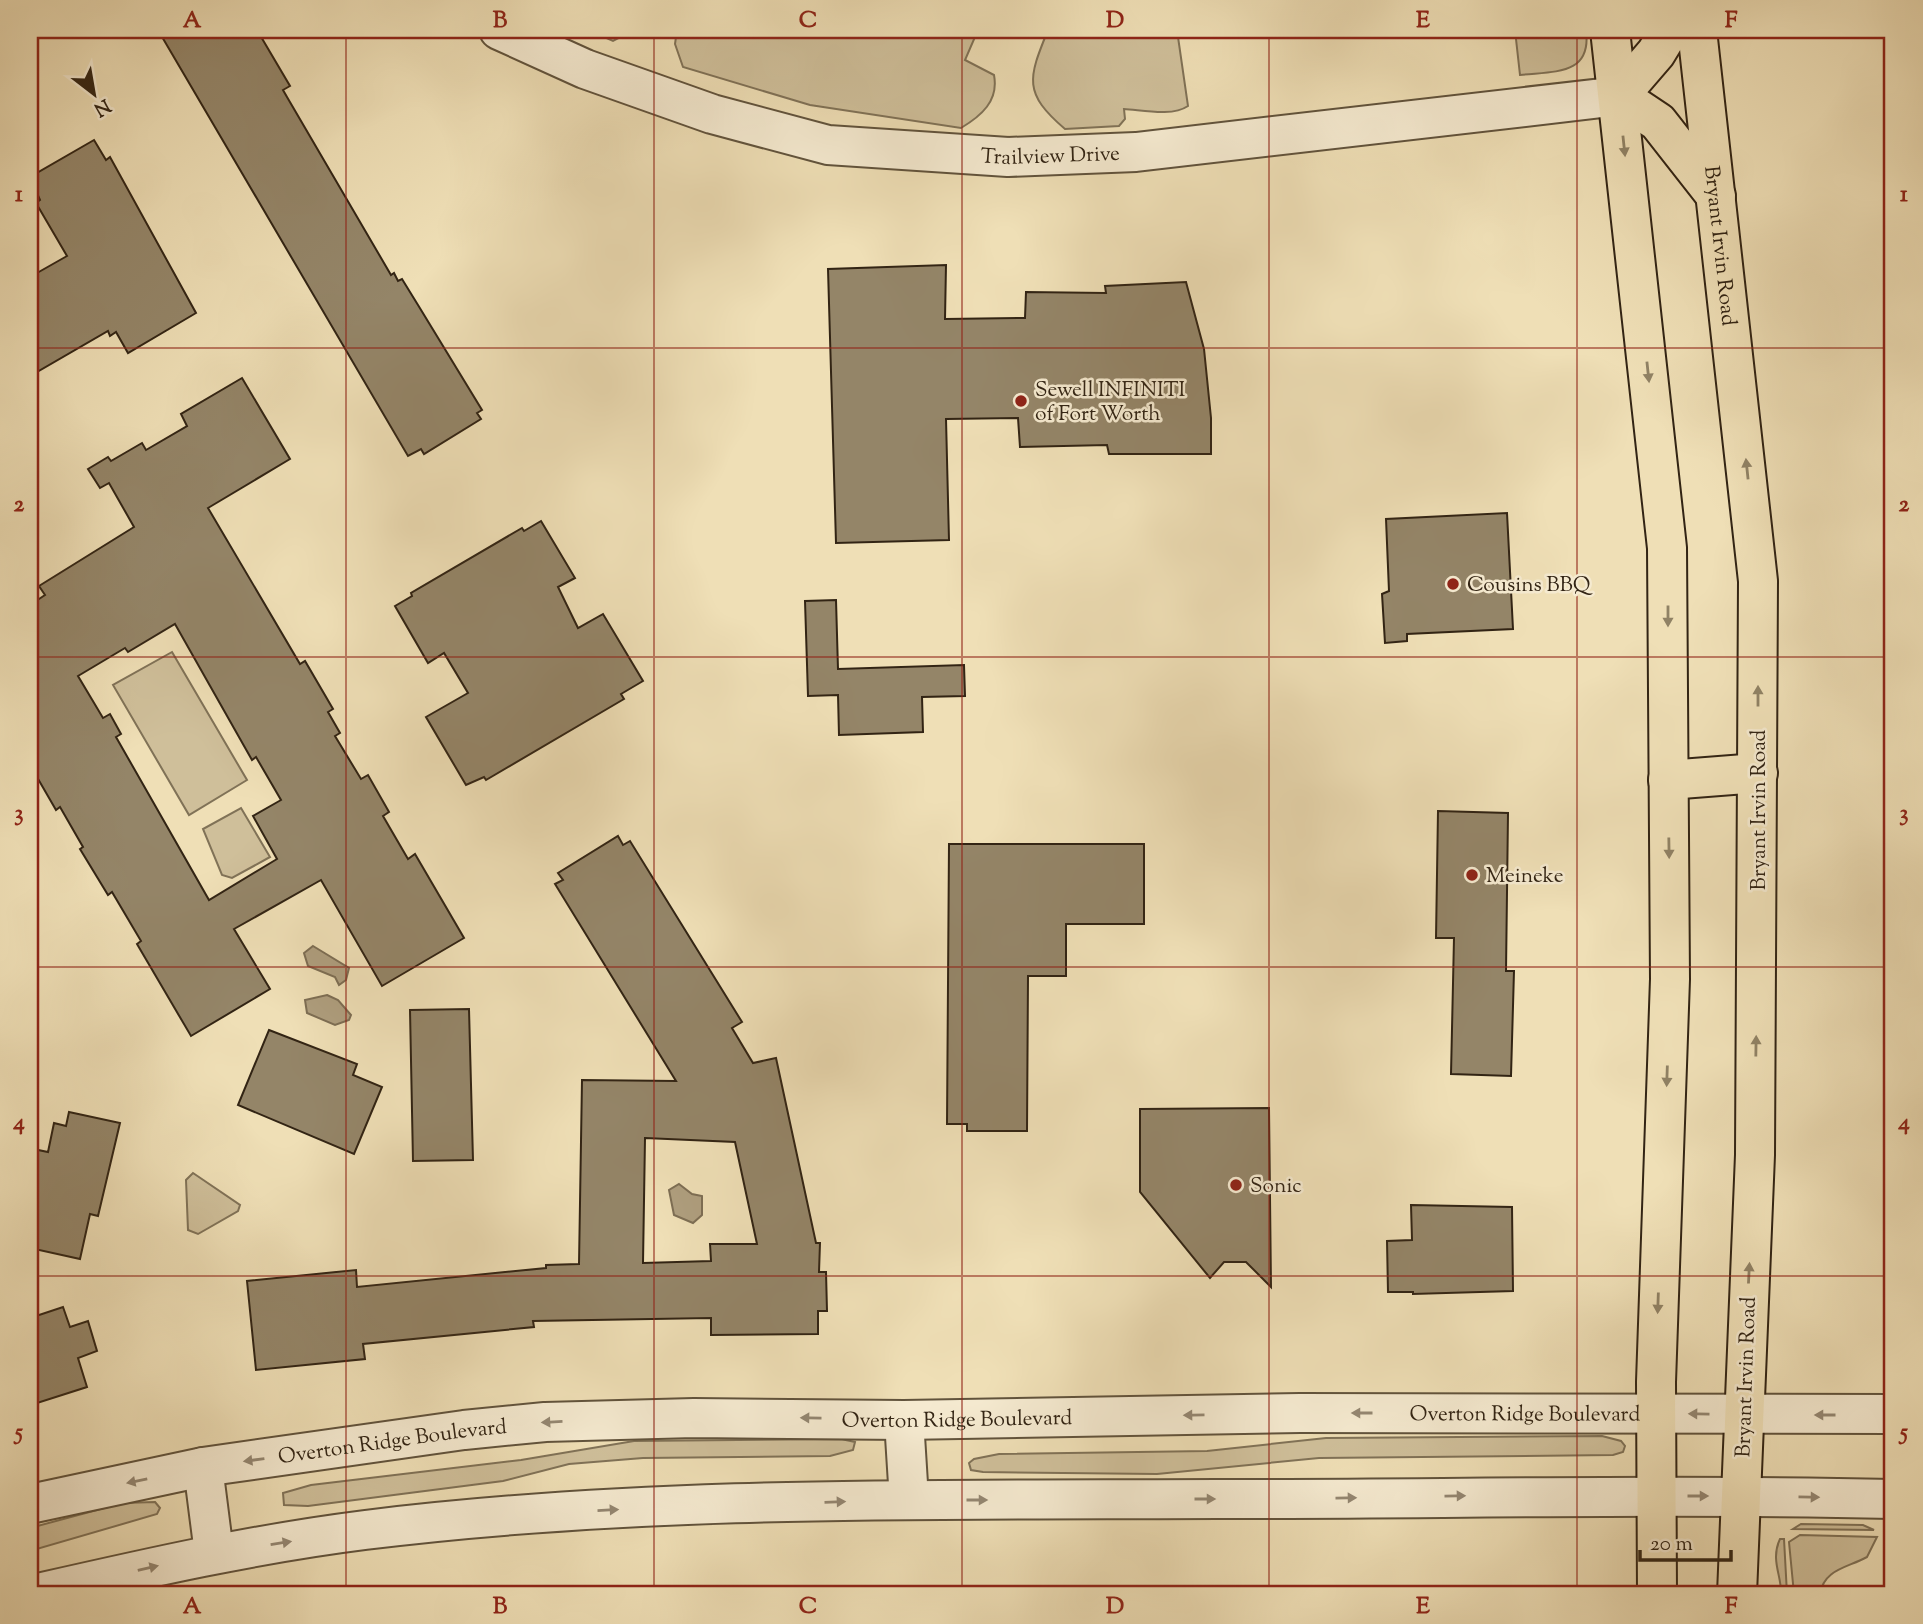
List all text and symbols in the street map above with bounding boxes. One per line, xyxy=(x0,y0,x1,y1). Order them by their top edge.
text: A xyxy=(183,5,202,38)
text: B xyxy=(493,5,508,38)
text: C xyxy=(799,5,817,38)
text: D xyxy=(1106,5,1124,38)
text: E xyxy=(1416,5,1430,38)
text: F xyxy=(1725,5,1738,38)
north arrow xyxy=(60,60,130,130)
text: N xyxy=(88,91,115,122)
one-way arrow xyxy=(1619,135,1630,157)
street label: Trailview Drive xyxy=(980,140,1121,174)
street label: Bryant Irvin Road xyxy=(1695,164,1743,328)
text: 1 xyxy=(15,179,23,212)
text: 1 xyxy=(1900,179,1908,212)
one-way arrow xyxy=(1643,362,1654,384)
place label: Sewell INFINITI of Fort Worth xyxy=(1035,376,1186,430)
marker: Sewell INFINITI of Fort Worth xyxy=(1013,393,1029,409)
one-way arrow xyxy=(1741,458,1752,480)
text: 2 xyxy=(14,489,25,522)
text: 2 xyxy=(1899,489,1910,522)
place label: Cousins BBQ xyxy=(1467,571,1593,601)
marker: Cousins BBQ xyxy=(1445,576,1461,592)
one-way arrow xyxy=(1662,605,1674,627)
one-way arrow xyxy=(1752,685,1764,707)
street label: Bryant Irvin Road xyxy=(1745,729,1775,890)
text: 3 xyxy=(14,798,24,831)
text: 3 xyxy=(1899,798,1909,831)
one-way arrow xyxy=(1663,838,1675,860)
place label: Meineke xyxy=(1486,862,1563,892)
marker: Meineke xyxy=(1464,867,1480,883)
one-way arrow xyxy=(1751,1035,1762,1057)
one-way arrow xyxy=(1661,1065,1672,1087)
text: 4 xyxy=(12,1107,25,1140)
text: 4 xyxy=(1897,1107,1910,1140)
place label: Sonic xyxy=(1250,1172,1302,1202)
marker: Sonic xyxy=(1228,1177,1244,1193)
one-way arrow xyxy=(1744,1262,1755,1284)
one-way arrow xyxy=(1653,1292,1664,1314)
street label: Bryant Irvin Road xyxy=(1729,1296,1765,1458)
street label: Overton Ridge Boulevard xyxy=(1410,1400,1640,1431)
street label: Overton Ridge Boulevard xyxy=(842,1404,1073,1437)
one-way arrow xyxy=(1351,1407,1373,1419)
one-way arrow xyxy=(1688,1408,1710,1420)
one-way arrow xyxy=(1183,1409,1205,1421)
one-way arrow xyxy=(1814,1409,1836,1421)
one-way arrow xyxy=(800,1412,822,1424)
street label: Overton Ridge Boulevard xyxy=(276,1413,508,1473)
one-way arrow xyxy=(541,1416,563,1427)
text: 5 xyxy=(13,1417,23,1450)
text: 5 xyxy=(1898,1417,1908,1450)
one-way arrow xyxy=(243,1455,265,1466)
one-way arrow xyxy=(126,1476,148,1487)
one-way arrow xyxy=(1444,1490,1466,1502)
one-way arrow xyxy=(1687,1490,1709,1502)
one-way arrow xyxy=(1798,1491,1820,1503)
one-way arrow xyxy=(1194,1493,1216,1505)
one-way arrow xyxy=(1335,1493,1357,1504)
one-way arrow xyxy=(966,1494,988,1506)
one-way arrow xyxy=(824,1496,846,1507)
one-way arrow xyxy=(597,1504,619,1515)
scale bar xyxy=(1640,1519,1730,1563)
text: 20 m xyxy=(1650,1530,1693,1560)
one-way arrow xyxy=(271,1537,293,1548)
one-way arrow xyxy=(137,1562,159,1573)
text: A xyxy=(183,1591,202,1624)
text: B xyxy=(493,1591,508,1624)
text: C xyxy=(799,1591,817,1624)
text: D xyxy=(1106,1591,1124,1624)
text: E xyxy=(1416,1591,1430,1624)
text: F xyxy=(1725,1591,1738,1624)

